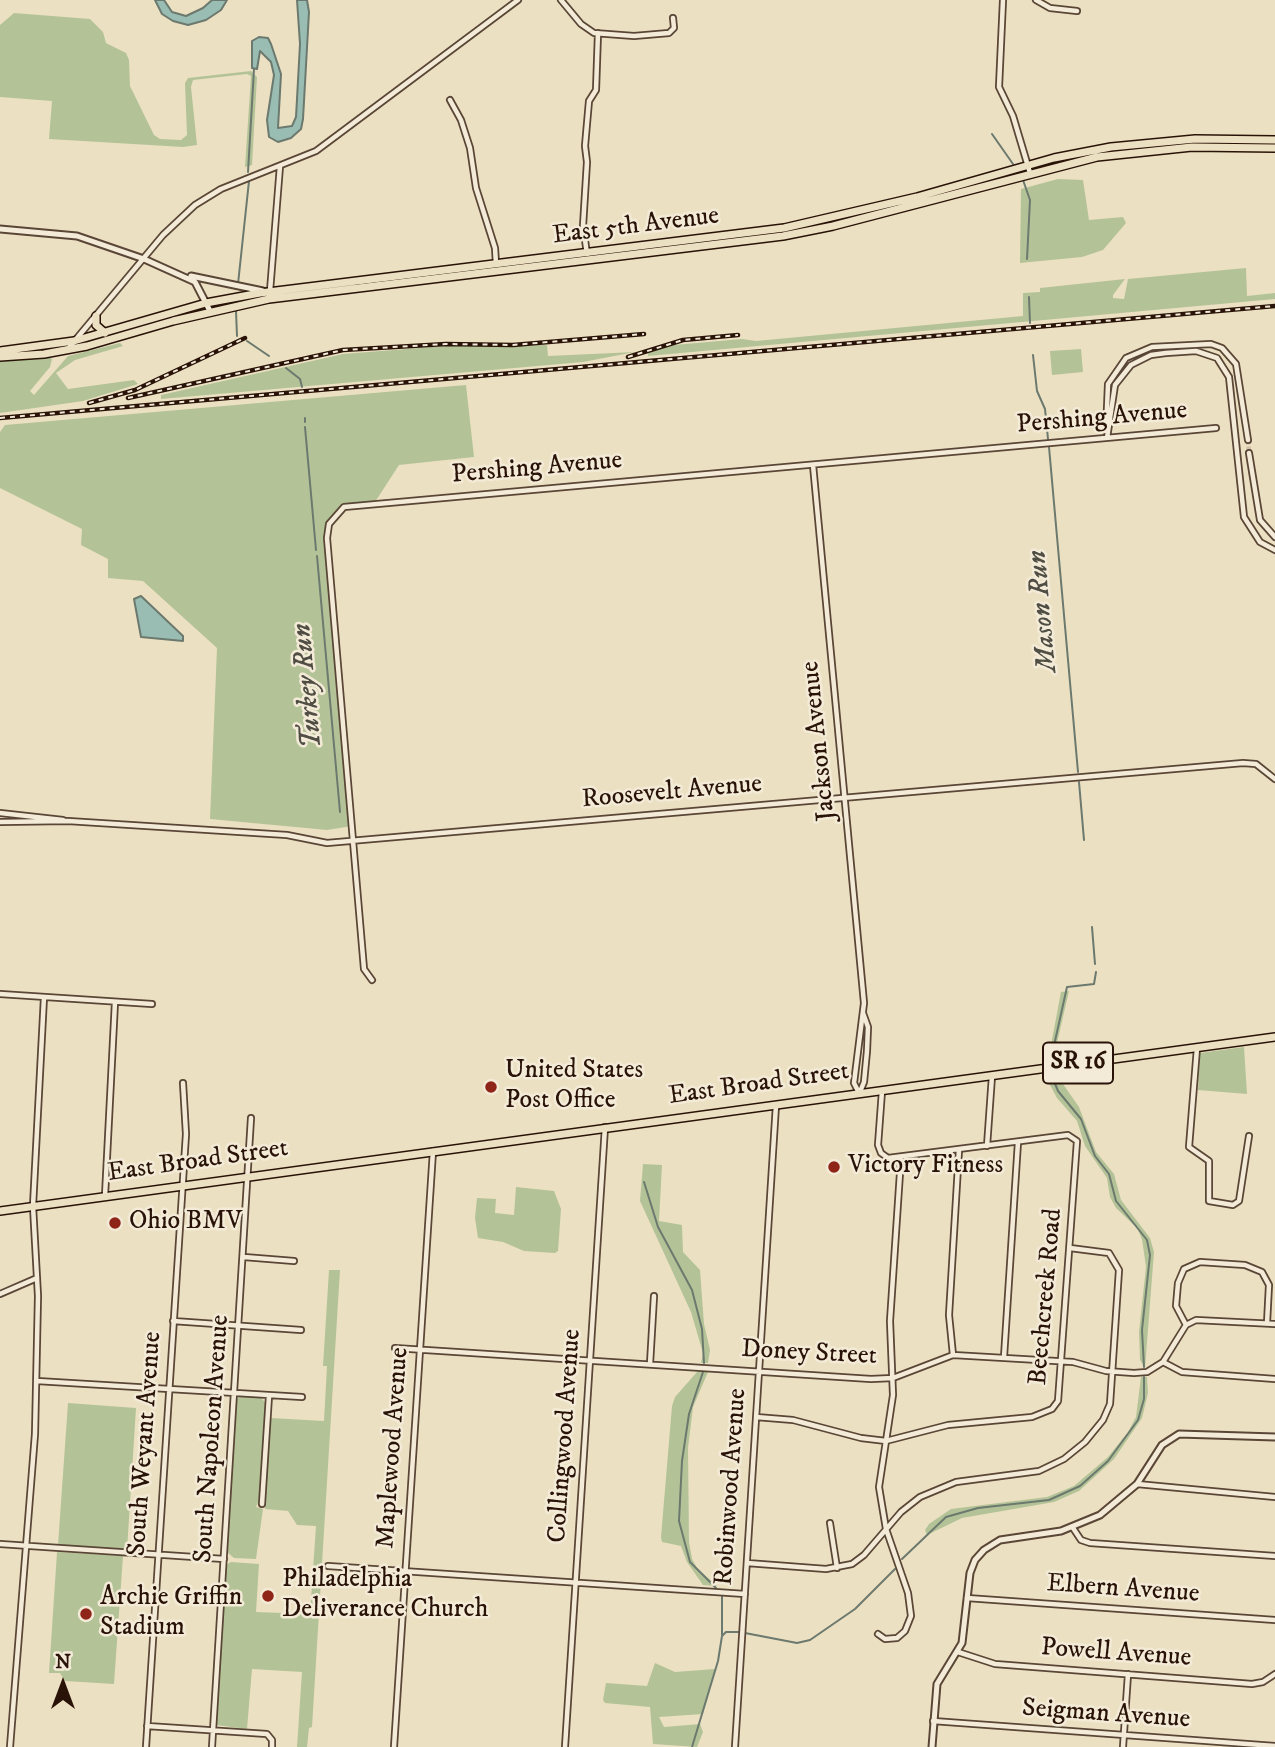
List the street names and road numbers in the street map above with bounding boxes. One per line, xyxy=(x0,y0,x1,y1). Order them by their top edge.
street label: East 5th Avenue xyxy=(551,201,721,253)
street label: Pershing Avenue xyxy=(1015,396,1189,442)
street label: Pershing Avenue xyxy=(450,446,624,492)
street label: Jackson Avenue xyxy=(796,660,844,822)
street label: Roosevelt Avenue xyxy=(581,770,763,816)
road number: SR 16 xyxy=(1043,1042,1113,1084)
street label: East Broad Street xyxy=(667,1057,851,1113)
street label: East Broad Street xyxy=(106,1134,290,1190)
street label: Beechcreek Road xyxy=(1024,1207,1070,1387)
street label: South Napoleon Avenue xyxy=(189,1314,237,1564)
street label: Collingwood Avenue xyxy=(543,1328,589,1544)
street label: South Weyant Avenue xyxy=(123,1330,169,1558)
street label: Doney Street xyxy=(740,1335,878,1373)
street label: Maplewood Avenue xyxy=(371,1346,417,1550)
street label: Robinwood Avenue xyxy=(710,1387,754,1587)
street label: Elbern Avenue xyxy=(1046,1569,1200,1611)
street label: Powell Avenue xyxy=(1040,1633,1192,1675)
street label: Seigman Avenue xyxy=(1021,1694,1191,1736)

